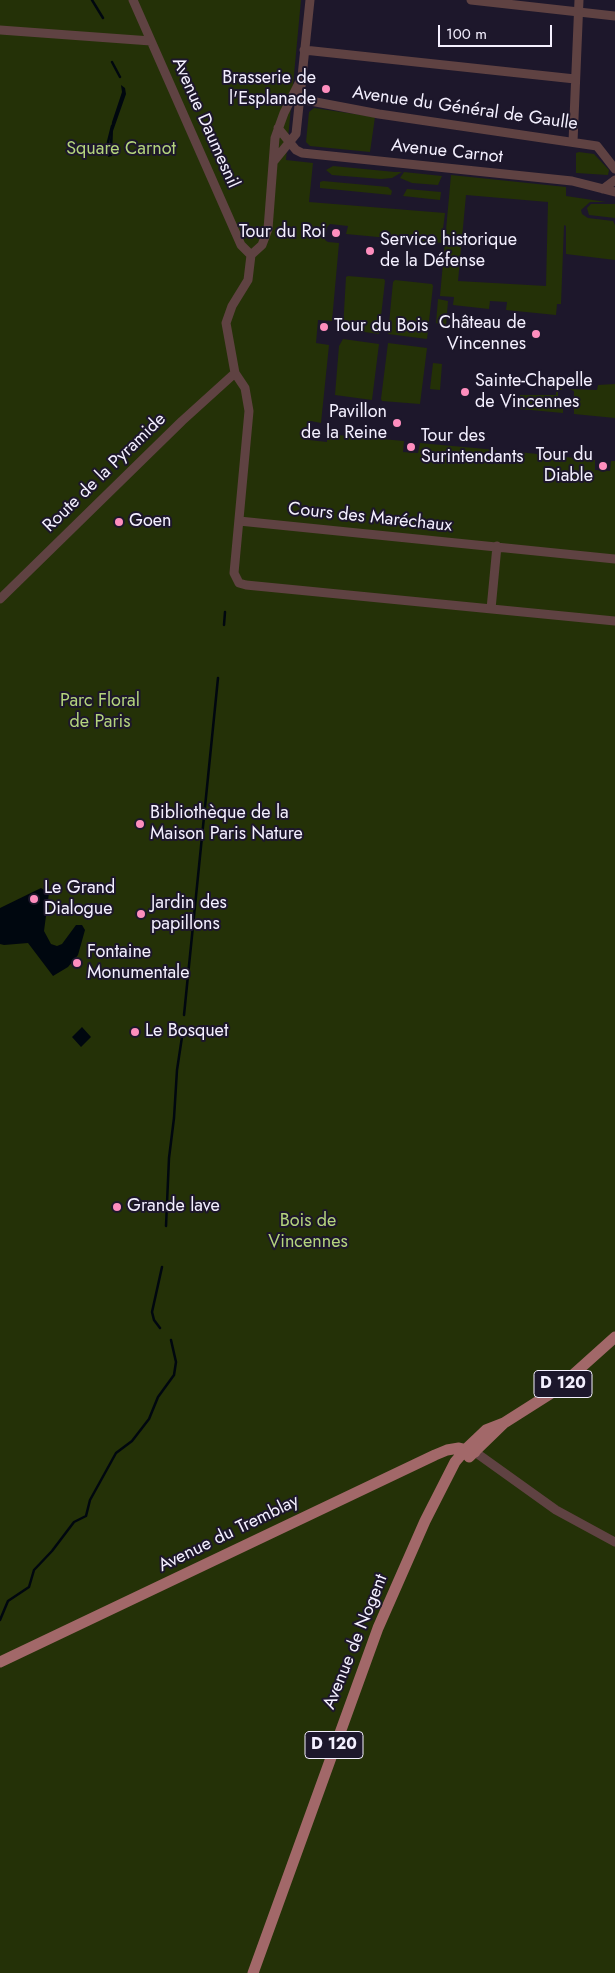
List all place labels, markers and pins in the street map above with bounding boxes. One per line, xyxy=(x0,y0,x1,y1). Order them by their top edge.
place label: Brasserie de l'Esplanade xyxy=(222,68,316,110)
marker: Brasserie de l'Esplanade xyxy=(320,83,332,95)
place label: Tour du Roi xyxy=(239,222,326,244)
marker: Tour du Roi xyxy=(330,227,342,239)
place label: Service historique de la Défense xyxy=(380,230,517,272)
marker: Service historique de la Défense xyxy=(364,245,376,257)
place label: Château de Vincennes xyxy=(439,313,526,356)
place label: Tour du Bois xyxy=(334,316,428,338)
marker: Tour du Bois xyxy=(318,321,330,333)
marker: Château de Vincennes xyxy=(530,328,542,340)
place label: Sainte-Chapelle de Vincennes xyxy=(475,371,593,414)
marker: Sainte-Chapelle de Vincennes xyxy=(459,386,471,398)
place label: Pavillon de la Reine xyxy=(301,402,387,444)
marker: Pavillon de la Reine xyxy=(391,417,403,429)
place label: Tour des Surintendants xyxy=(421,426,524,468)
marker: Tour des Surintendants xyxy=(405,441,417,453)
place label: Tour du Diable xyxy=(536,445,593,488)
marker: Tour du Diable xyxy=(597,460,609,472)
place label: Goen xyxy=(129,511,171,533)
marker: Goen xyxy=(113,516,125,528)
place label: Bibliothèque de la Maison Paris Nature xyxy=(150,803,303,846)
marker: Bibliothèque de la Maison Paris Nature xyxy=(134,818,146,830)
place label: Le Grand Dialogue xyxy=(44,878,115,921)
marker: Le Grand Dialogue xyxy=(28,893,40,905)
place label: Jardin des papillons xyxy=(151,893,227,936)
marker: Jardin des papillons xyxy=(135,908,147,920)
place label: Fontaine Monumentale xyxy=(87,942,189,984)
marker: Fontaine Monumentale xyxy=(71,957,83,969)
place label: Le Bosquet xyxy=(145,1021,228,1043)
marker: Le Bosquet xyxy=(129,1026,141,1038)
place label: Grande lave xyxy=(127,1196,220,1218)
marker: Grande lave xyxy=(111,1201,123,1213)

